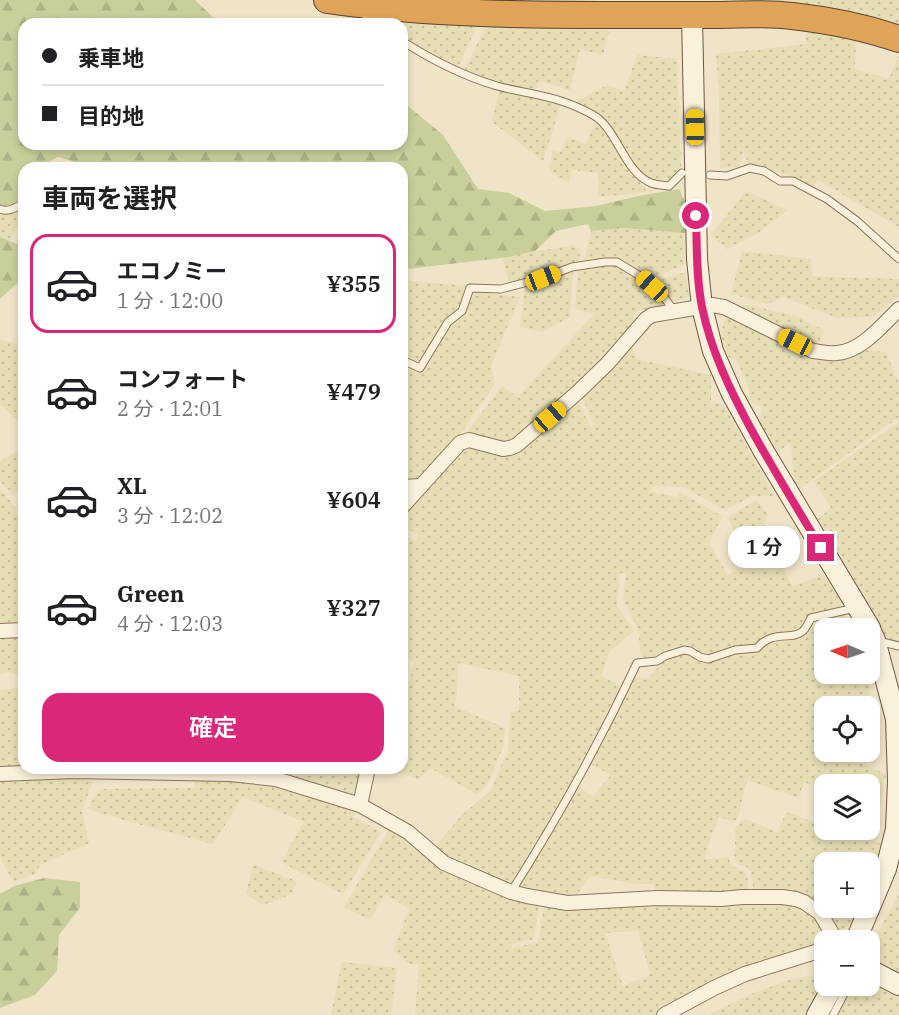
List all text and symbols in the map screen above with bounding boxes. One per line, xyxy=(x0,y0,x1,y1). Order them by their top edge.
text: 乗車地 xyxy=(78,43,144,72)
text: 目的地 xyxy=(78,101,144,130)
car xyxy=(686,109,704,145)
text: 車両を選択 xyxy=(42,180,177,215)
route start xyxy=(682,202,709,229)
text: エコノミー xyxy=(117,256,227,285)
icon: car xyxy=(45,257,99,311)
car xyxy=(523,263,563,293)
car xyxy=(633,267,671,305)
text: ¥355 xyxy=(327,269,381,298)
text: 1 分 · 12:00 xyxy=(117,287,223,314)
car xyxy=(775,326,815,358)
text: コンフォート xyxy=(117,364,248,393)
icon: car xyxy=(45,365,99,419)
text: ¥479 xyxy=(327,377,381,406)
text: 2 分 · 12:01 xyxy=(117,395,223,422)
car xyxy=(531,398,569,436)
text: XL xyxy=(117,471,147,500)
icon: car xyxy=(45,473,99,527)
text: ¥604 xyxy=(327,485,381,514)
text: 3 分 · 12:02 xyxy=(117,502,223,529)
callout: 1 分 xyxy=(728,527,800,569)
text: 1 分 xyxy=(746,533,782,560)
route end xyxy=(807,534,834,561)
text: Green xyxy=(117,579,184,608)
icon: car xyxy=(45,581,99,635)
text: ¥327 xyxy=(327,593,381,622)
text: 4 分 · 12:03 xyxy=(117,610,223,637)
north arrow xyxy=(814,618,880,684)
map controls xyxy=(814,618,880,996)
button: 確定 xyxy=(42,693,384,762)
button: locate xyxy=(814,696,880,762)
button: layers xyxy=(814,774,880,840)
button: + xyxy=(814,852,880,918)
button: − xyxy=(814,930,880,996)

